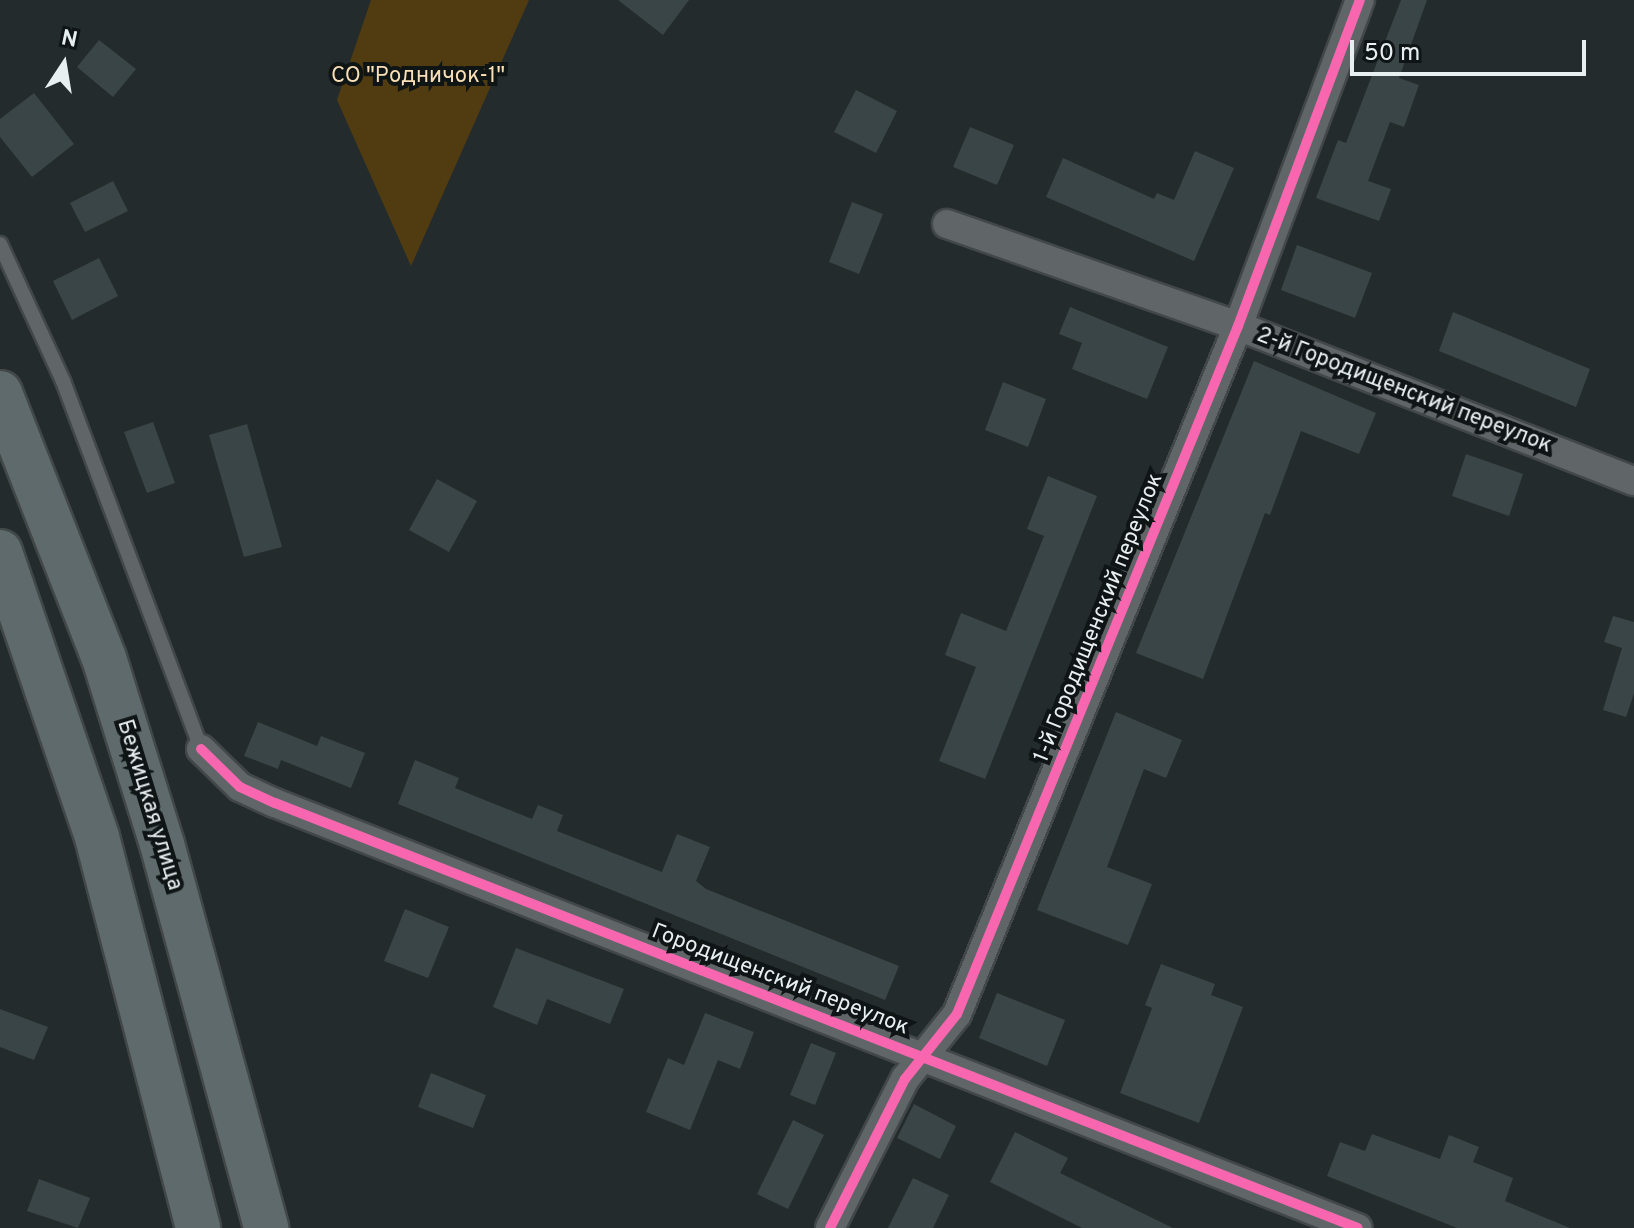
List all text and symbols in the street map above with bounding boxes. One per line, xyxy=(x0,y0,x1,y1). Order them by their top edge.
north arrow xyxy=(24,24,104,104)
scale bar xyxy=(1354,24,1590,74)
text: N xyxy=(59,25,80,55)
text: 50 m xyxy=(1364,39,1420,69)
park label: СО "Родничок-1" xyxy=(331,64,505,90)
street label: 2-й Городищенский переулок xyxy=(1253,322,1555,460)
street label: 1-й Городищенский переулок xyxy=(1029,470,1169,766)
street label: Бежицкая улица xyxy=(111,717,187,893)
street label: Городищенский переулок xyxy=(648,919,912,1041)

